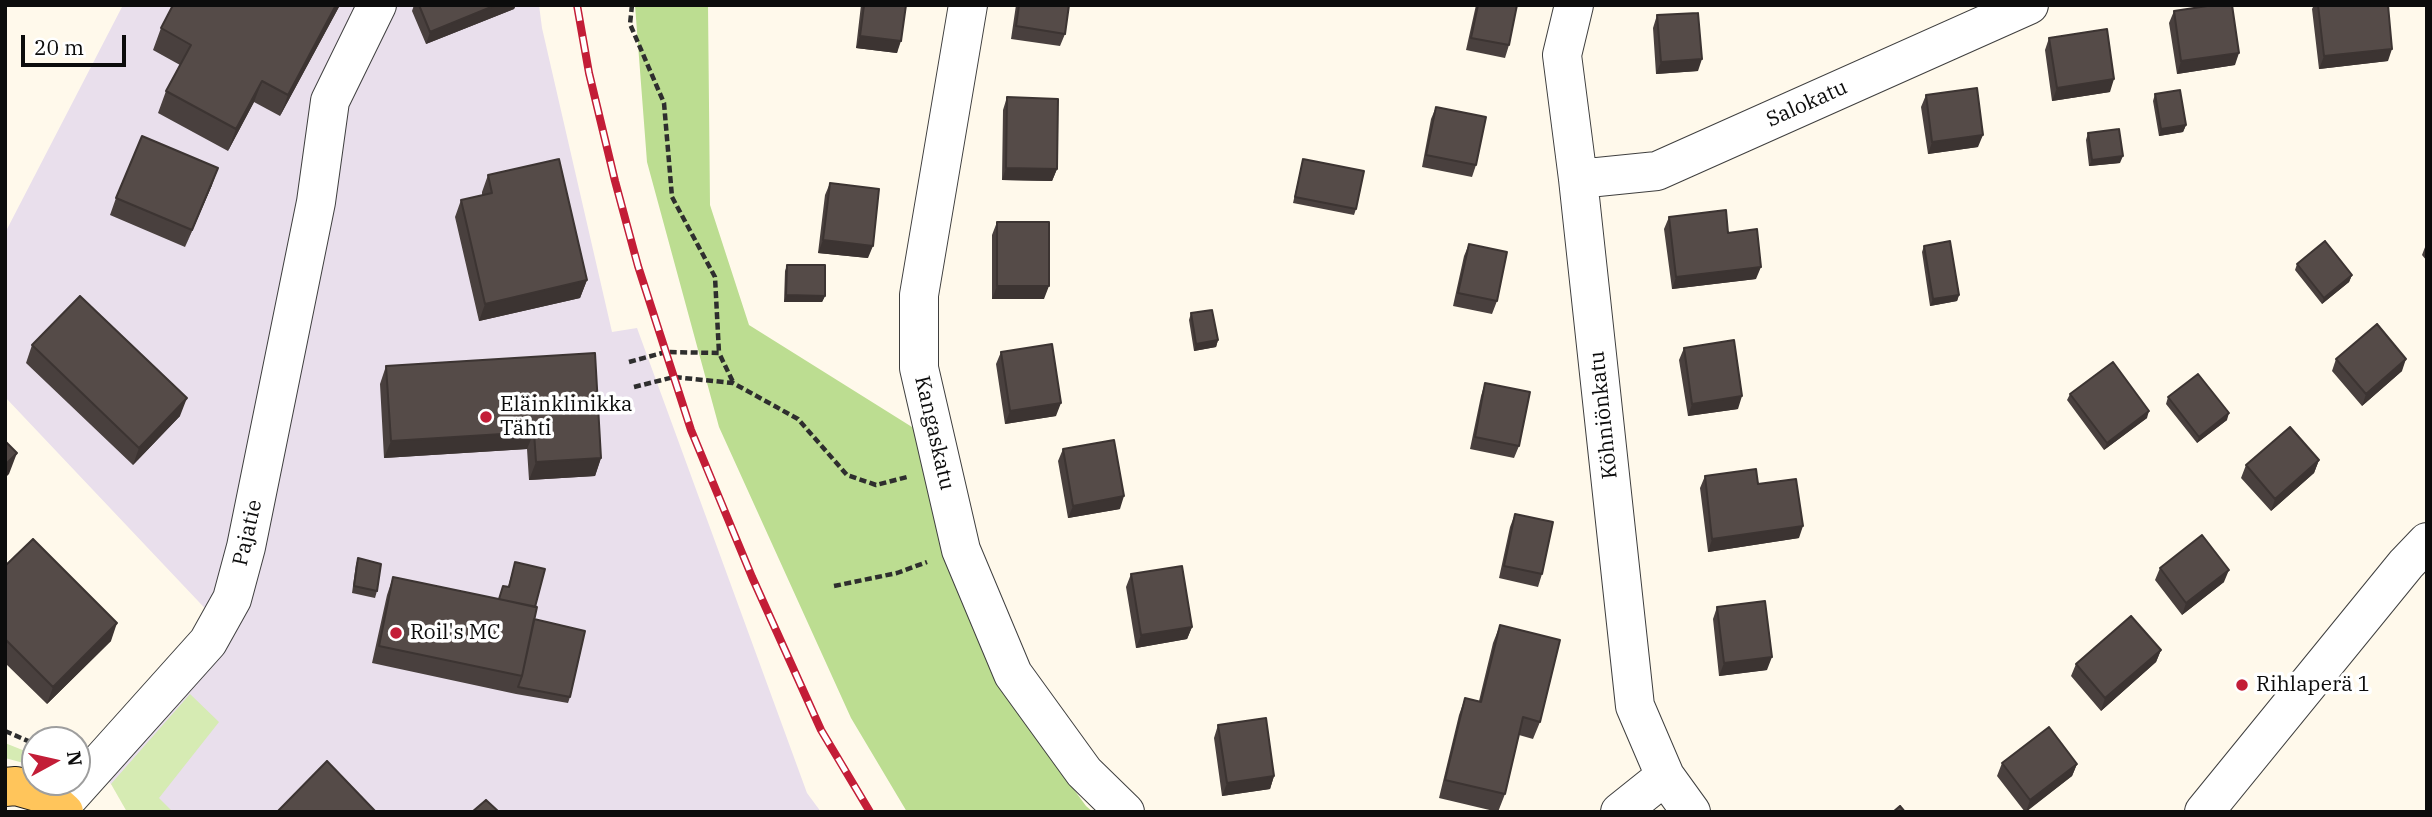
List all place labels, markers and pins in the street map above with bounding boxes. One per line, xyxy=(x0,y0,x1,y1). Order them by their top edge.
place label: Eläinklinikka Tähti xyxy=(500,392,632,442)
marker: Eläinklinikka Tähti xyxy=(478,409,494,425)
place label: Roil's MC xyxy=(410,620,501,646)
marker: Roil's MC xyxy=(388,625,404,641)
place label: Rihlaperä 1 xyxy=(2256,672,2370,698)
marker: Rihlaperä 1 xyxy=(2234,677,2250,693)

